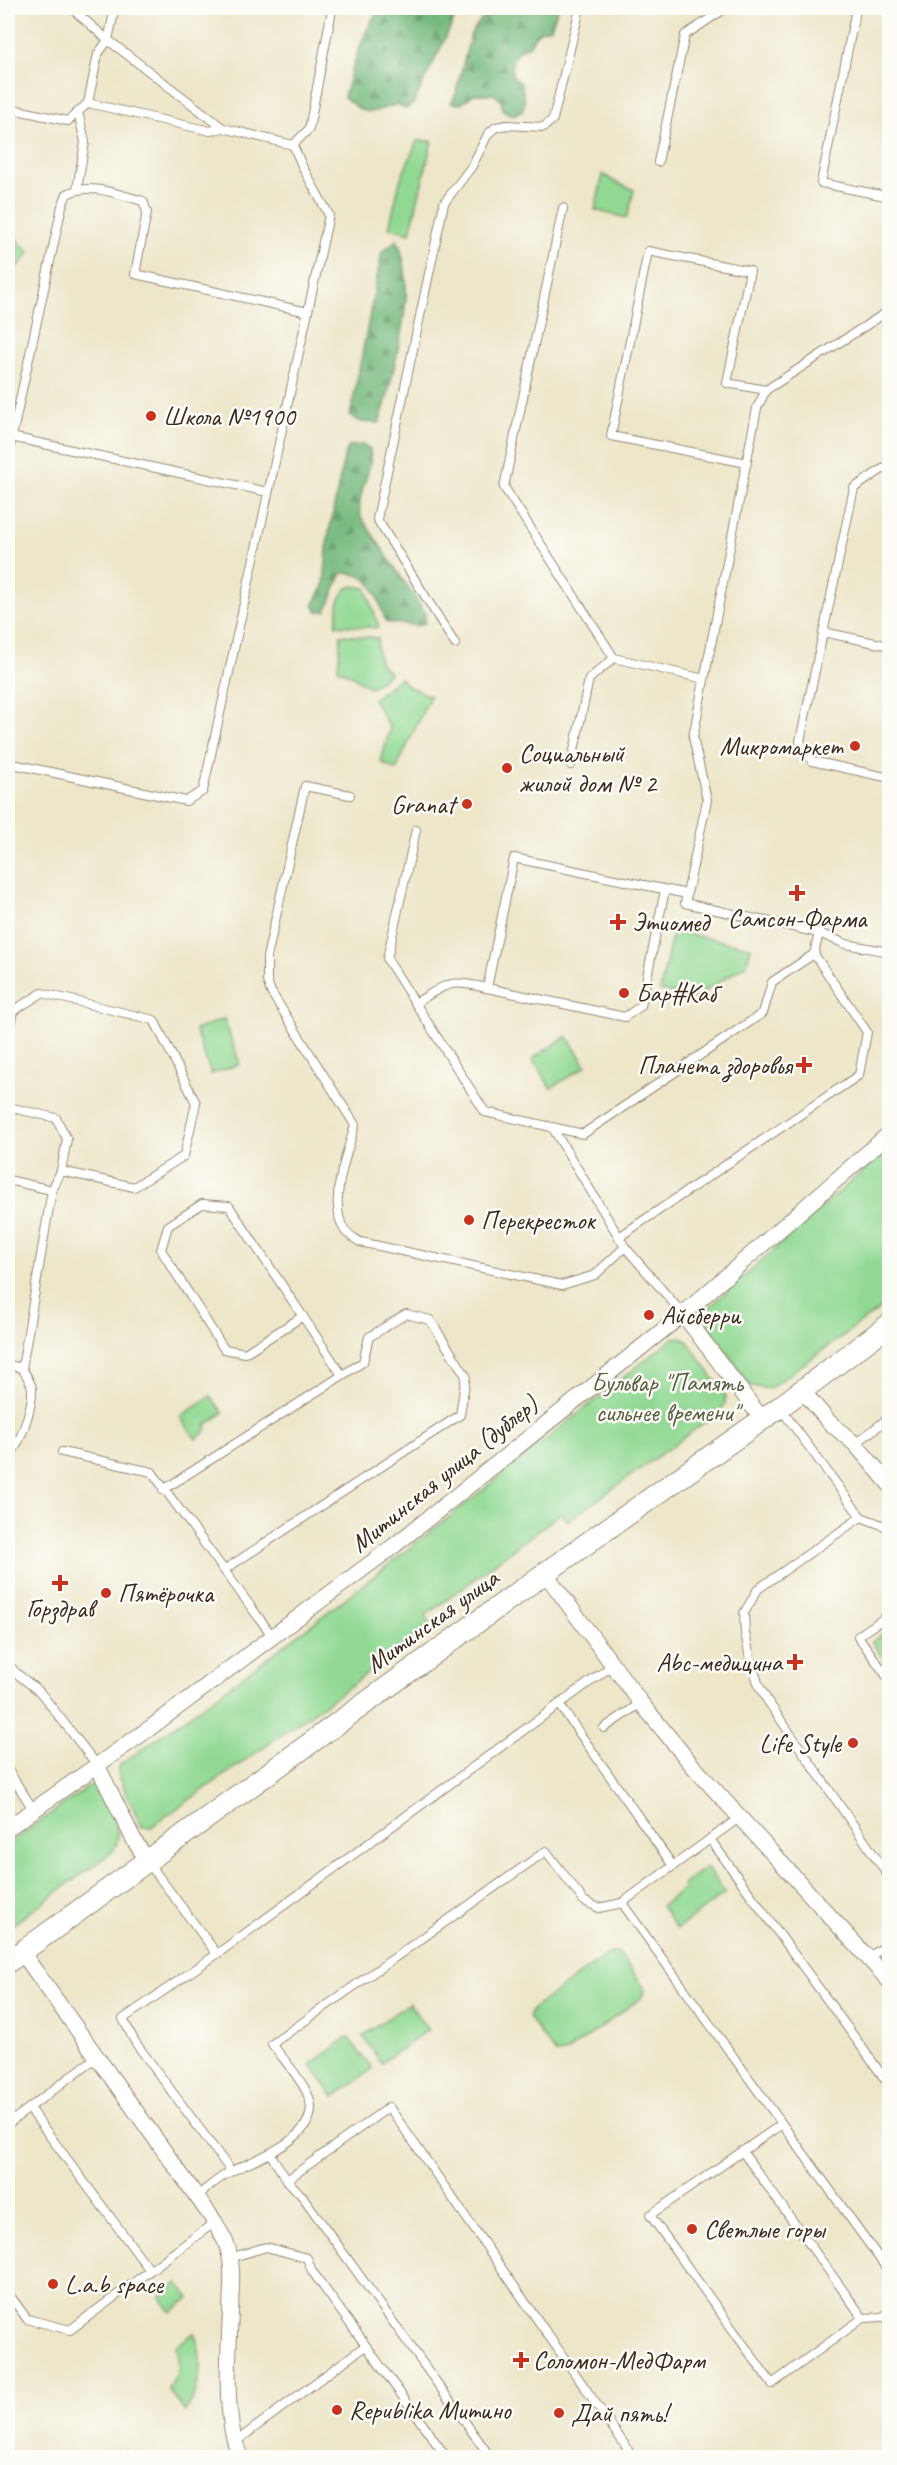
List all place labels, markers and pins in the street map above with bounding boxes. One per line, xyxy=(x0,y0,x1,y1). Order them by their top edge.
place label: Школа №1900 xyxy=(163,400,297,433)
marker: Школа №1900 xyxy=(144,409,158,423)
place label: Микромаркет xyxy=(720,730,844,763)
place label: Социальный жилой дом № 2 xyxy=(519,737,659,800)
marker: Микромаркет xyxy=(848,739,862,753)
marker: Социальный жилой дом № 2 xyxy=(500,761,514,775)
place label: Granat xyxy=(391,788,458,821)
marker: Granat xyxy=(460,797,474,811)
marker: Самсон-Фарма xyxy=(790,886,804,900)
place label: Самсон-Фарма xyxy=(728,902,868,935)
place label: Этиомед xyxy=(632,906,711,939)
marker: Этиомед xyxy=(609,913,627,931)
place label: Бар#Каб xyxy=(636,977,723,1010)
marker: Бар#Каб xyxy=(617,986,631,1000)
place label: Планета здоровья xyxy=(638,1049,794,1083)
marker: Планета здоровья xyxy=(797,1058,811,1072)
place label: Перекресток xyxy=(481,1204,597,1237)
marker: Перекресток xyxy=(462,1213,476,1227)
place label: Айсберри xyxy=(661,1299,742,1332)
marker: Айсберри xyxy=(642,1308,656,1322)
marker: Горздрав xyxy=(53,1576,67,1590)
place label: Пятёрочка xyxy=(118,1577,215,1610)
marker: Пятёрочка xyxy=(99,1586,113,1600)
place label: Горздрав xyxy=(26,1592,98,1625)
place label: Abc-медицина xyxy=(656,1646,784,1679)
marker: Abc-медицина xyxy=(786,1653,804,1671)
place label: Life Style xyxy=(759,1727,843,1760)
marker: Life Style xyxy=(846,1736,860,1750)
place label: Светлые горы xyxy=(704,2213,827,2246)
marker: Светлые горы xyxy=(685,2222,699,2236)
place label: L.a.b space xyxy=(65,2268,165,2301)
marker: L.a.b space xyxy=(46,2277,60,2291)
place label: Соломон-МедФарм xyxy=(533,2344,707,2377)
marker: Соломон-МедФарм xyxy=(514,2353,528,2367)
place label: Republika Митино xyxy=(349,2394,513,2427)
place label: Дай пять! xyxy=(571,2397,673,2430)
marker: Republika Митино xyxy=(330,2403,344,2417)
marker: Дай пять! xyxy=(552,2406,566,2420)

